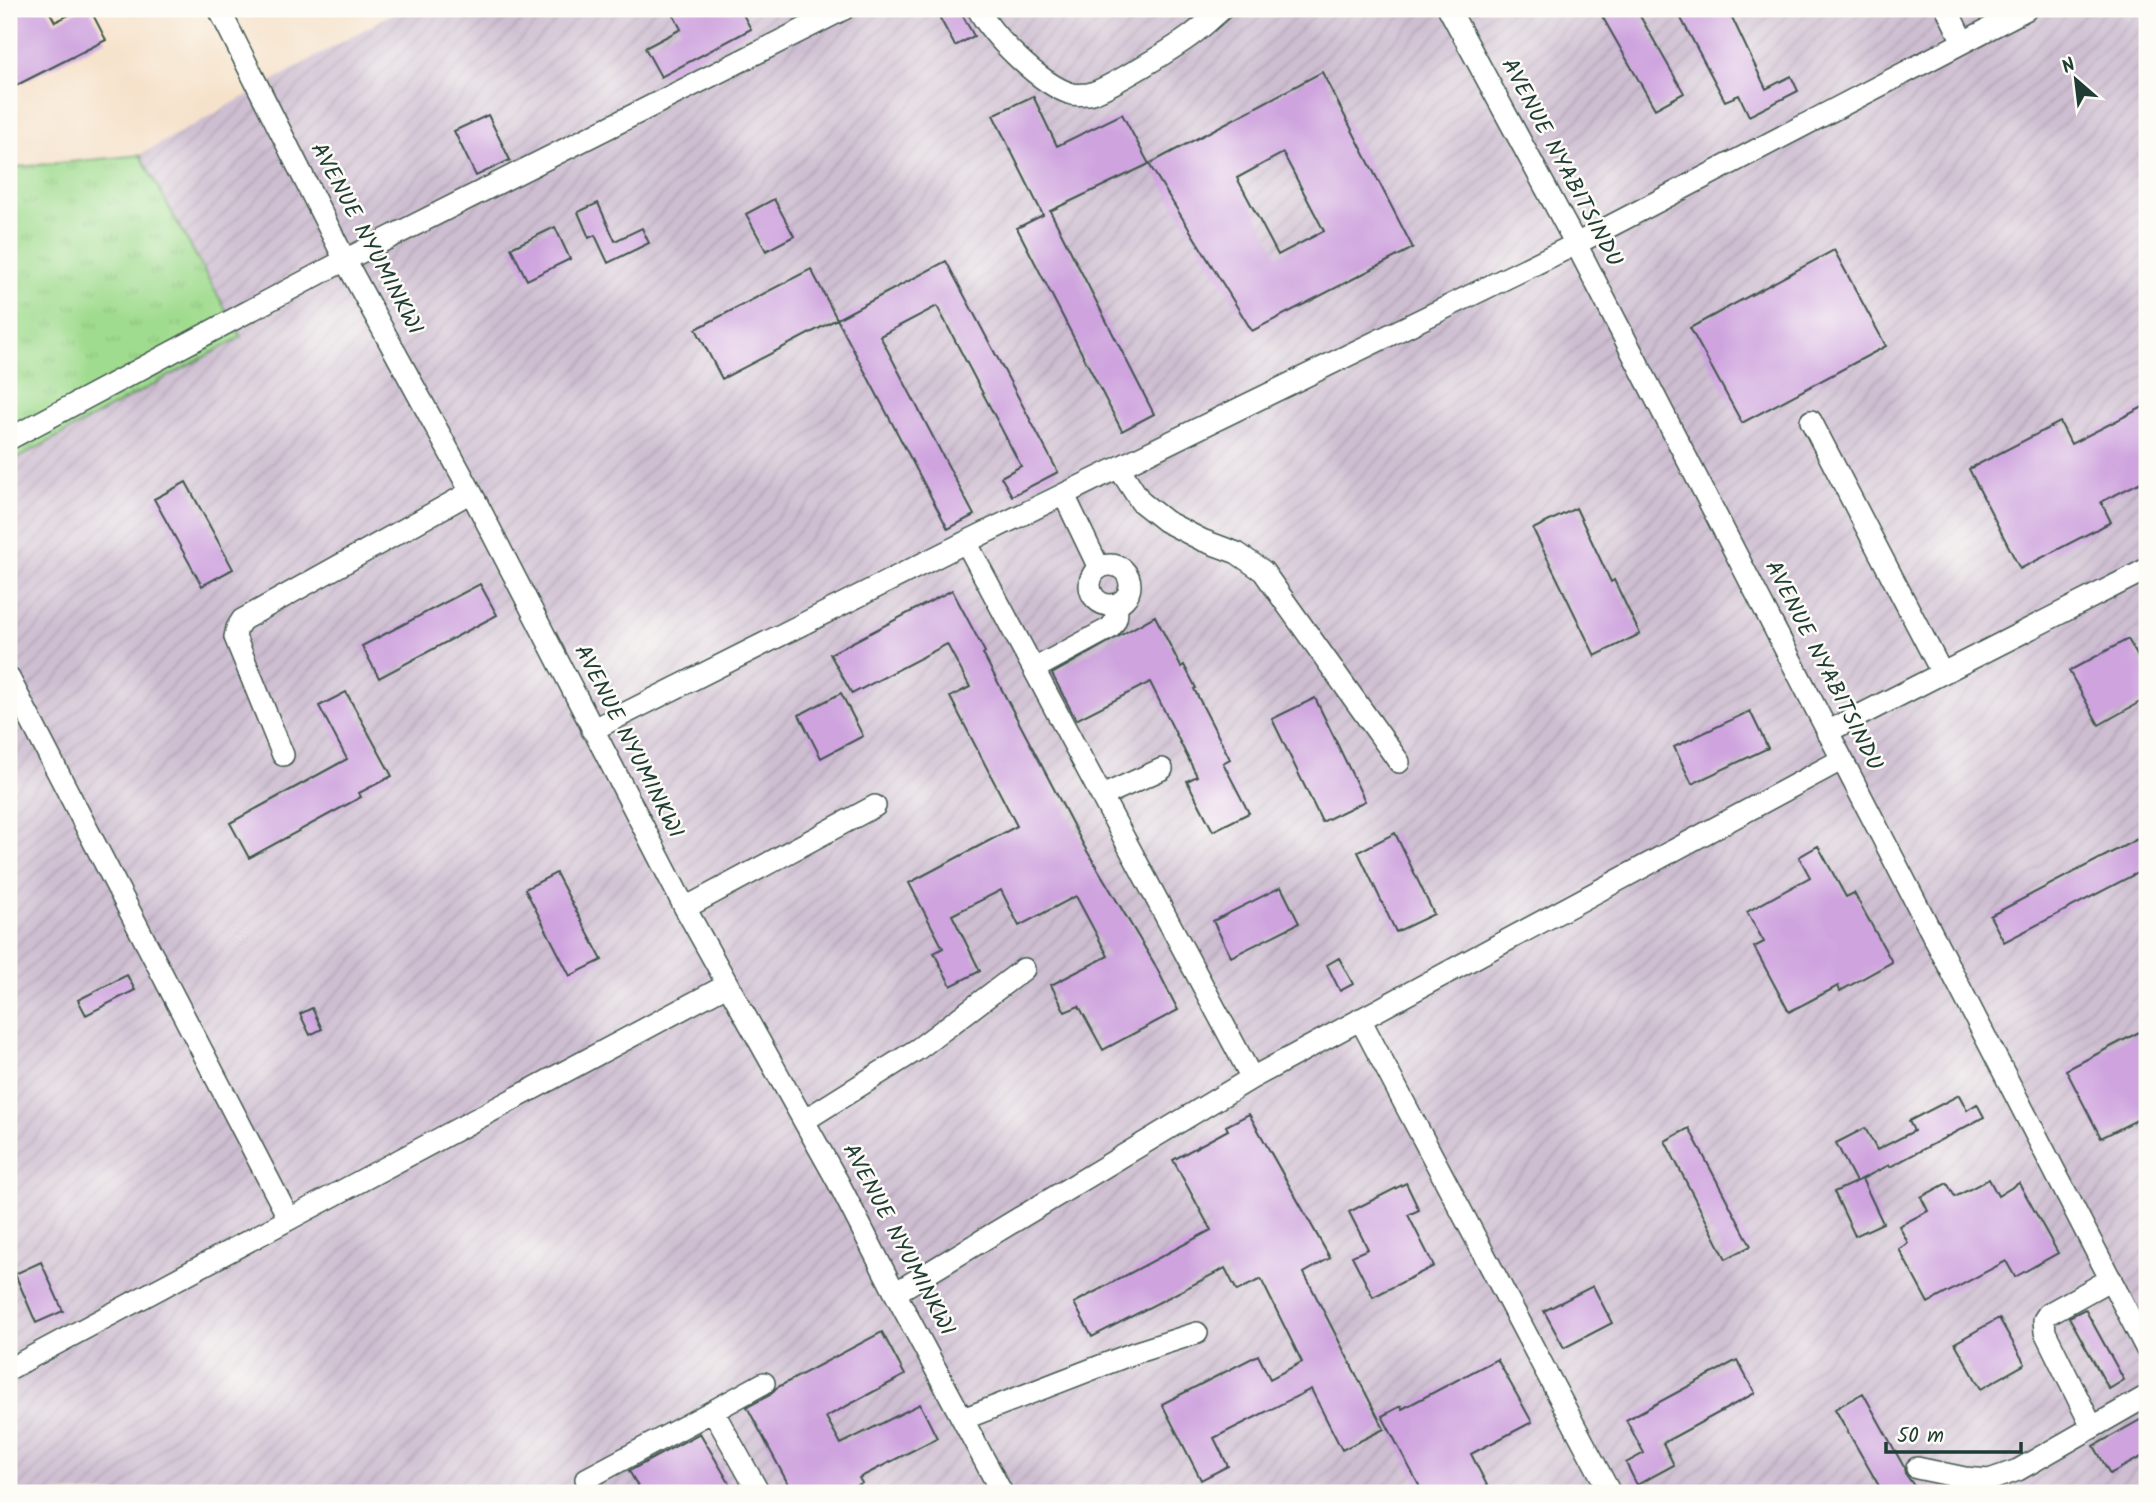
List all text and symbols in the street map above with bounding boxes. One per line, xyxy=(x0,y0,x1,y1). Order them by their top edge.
north arrow xyxy=(2040,46,2110,116)
text: N xyxy=(2057,51,2081,83)
street label: AVENUE NYABITSINDU xyxy=(1491,52,1631,274)
street label: AVENUE NYUMINKWI xyxy=(300,136,432,342)
street label: AVENUE NYABITSINDU xyxy=(1754,554,1892,778)
street label: AVENUE NYUMINKWI xyxy=(563,639,693,845)
street label: AVENUE NYUMINKWI xyxy=(832,1137,964,1343)
scale bar xyxy=(1886,1411,2021,1455)
text: 50 m xyxy=(1897,1420,1944,1453)

